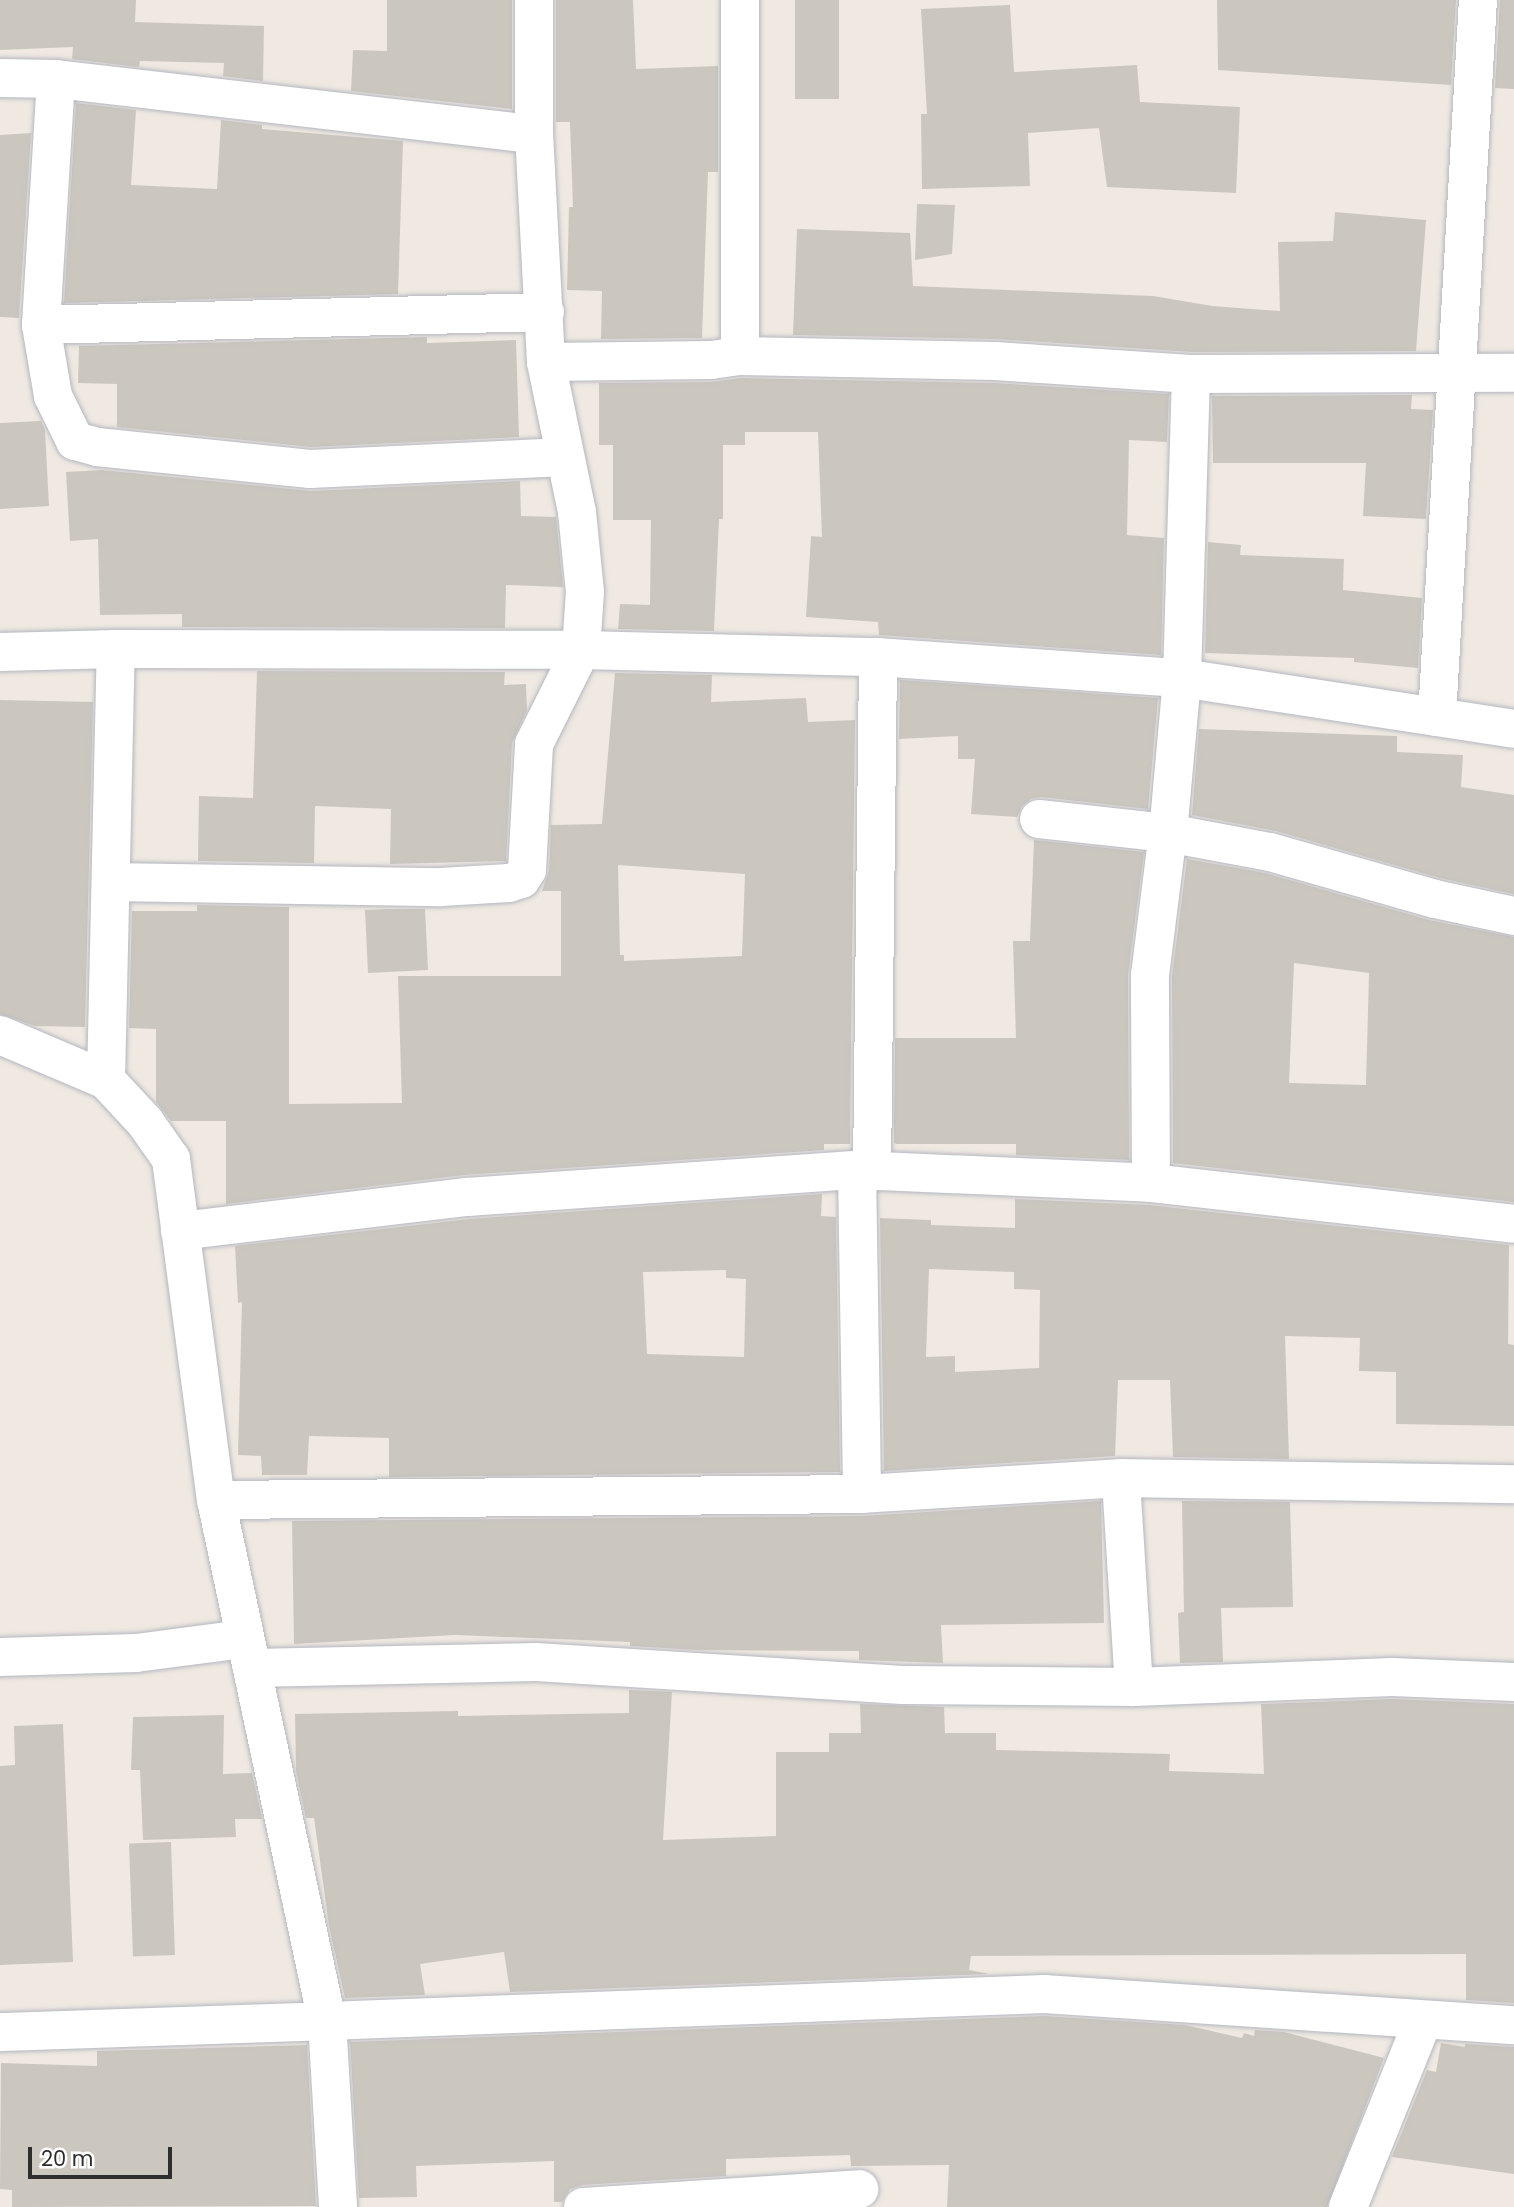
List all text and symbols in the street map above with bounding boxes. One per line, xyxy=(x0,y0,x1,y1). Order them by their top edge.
scale bar xyxy=(32,2134,175,2178)
text: 20 m xyxy=(41,2144,94,2173)

